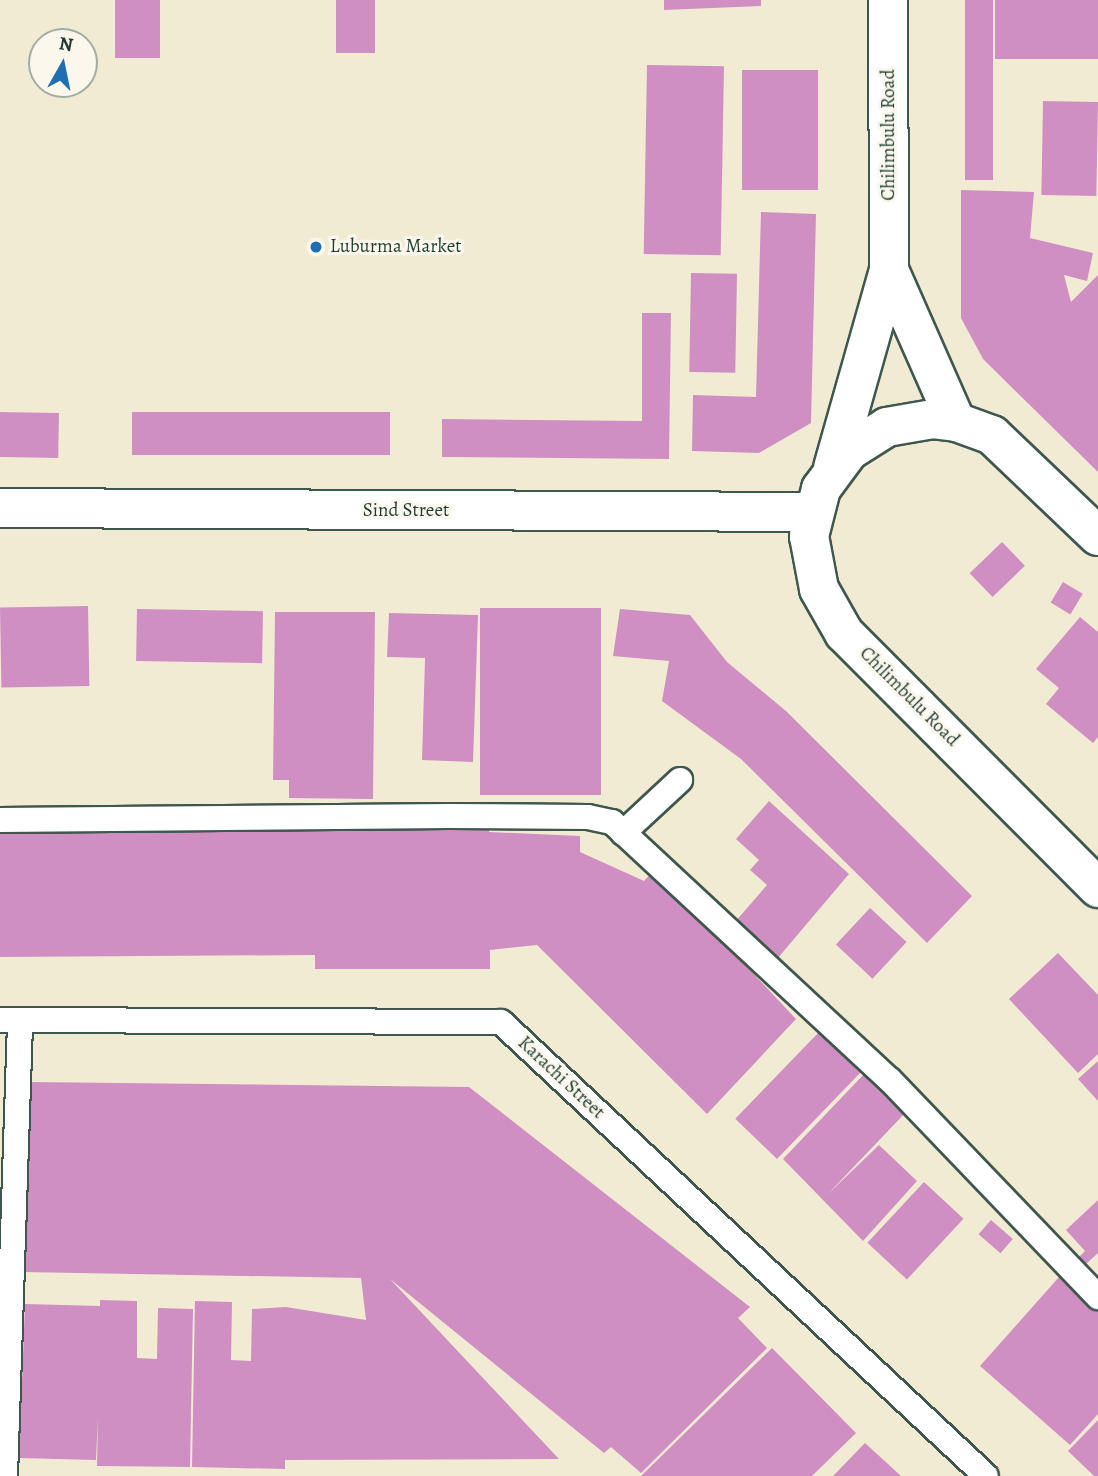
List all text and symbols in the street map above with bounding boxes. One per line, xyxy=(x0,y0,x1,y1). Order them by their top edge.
north arrow xyxy=(28,28,98,98)
text: N xyxy=(57,30,75,58)
street label: Chilimbulu Road xyxy=(878,69,900,201)
place label: Luburma Market xyxy=(330,236,461,258)
marker: Luburma Market xyxy=(308,239,324,255)
street label: Sind Street xyxy=(363,500,449,522)
street label: Chilimbulu Road xyxy=(854,642,964,752)
street label: Karachi Street xyxy=(513,1032,609,1124)

